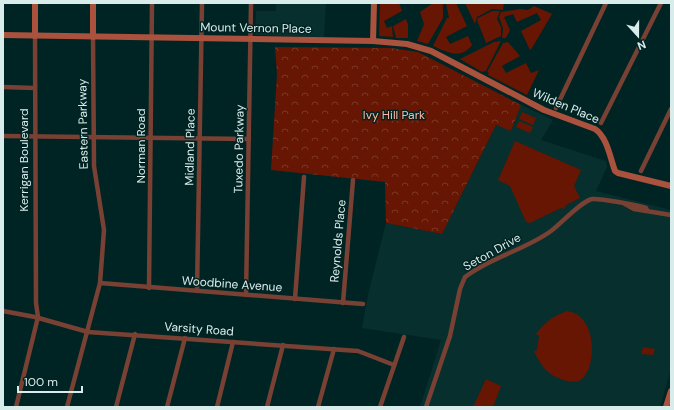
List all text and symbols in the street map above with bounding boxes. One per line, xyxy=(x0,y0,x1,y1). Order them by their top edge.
north arrow xyxy=(618,16,658,56)
street label: Mount Vernon Place xyxy=(200,19,312,37)
text: N xyxy=(635,37,648,53)
street label: Eastern Parkway xyxy=(74,78,92,169)
street label: Wilden Place xyxy=(530,85,602,127)
street label: Tuxedo Parkway xyxy=(230,104,248,194)
park label: Ivy Hill Park xyxy=(363,107,425,123)
street label: Kerrigan Boulevard xyxy=(16,108,32,212)
street label: Norman Road xyxy=(133,108,149,184)
street label: Midland Place xyxy=(181,108,199,186)
street label: Reynolds Place xyxy=(326,199,350,283)
street label: Seton Drive xyxy=(460,229,524,274)
street label: Woodbine Avenue xyxy=(181,273,283,296)
street label: Varsity Road xyxy=(164,319,234,339)
scale bar xyxy=(18,368,82,394)
text: 100 m xyxy=(24,374,58,390)

